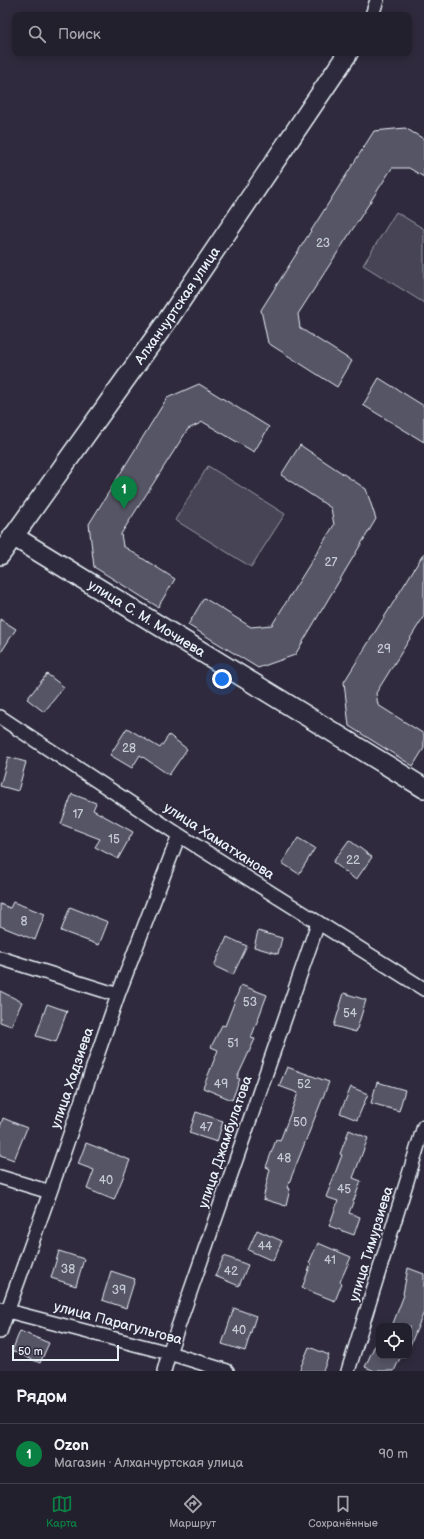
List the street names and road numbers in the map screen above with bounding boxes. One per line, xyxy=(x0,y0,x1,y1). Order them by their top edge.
street label: Алханчуртская улица xyxy=(130,243,224,368)
street label: улица С. М. Мочиева xyxy=(85,576,209,661)
street label: улица Хаматханова xyxy=(160,799,278,884)
street label: улица Хадзиева xyxy=(47,1025,97,1131)
street label: улица Джамбулатова xyxy=(194,1073,256,1210)
street label: улица Тимурзиева xyxy=(345,1184,397,1304)
street label: улица Парагульгова xyxy=(52,1298,185,1349)

